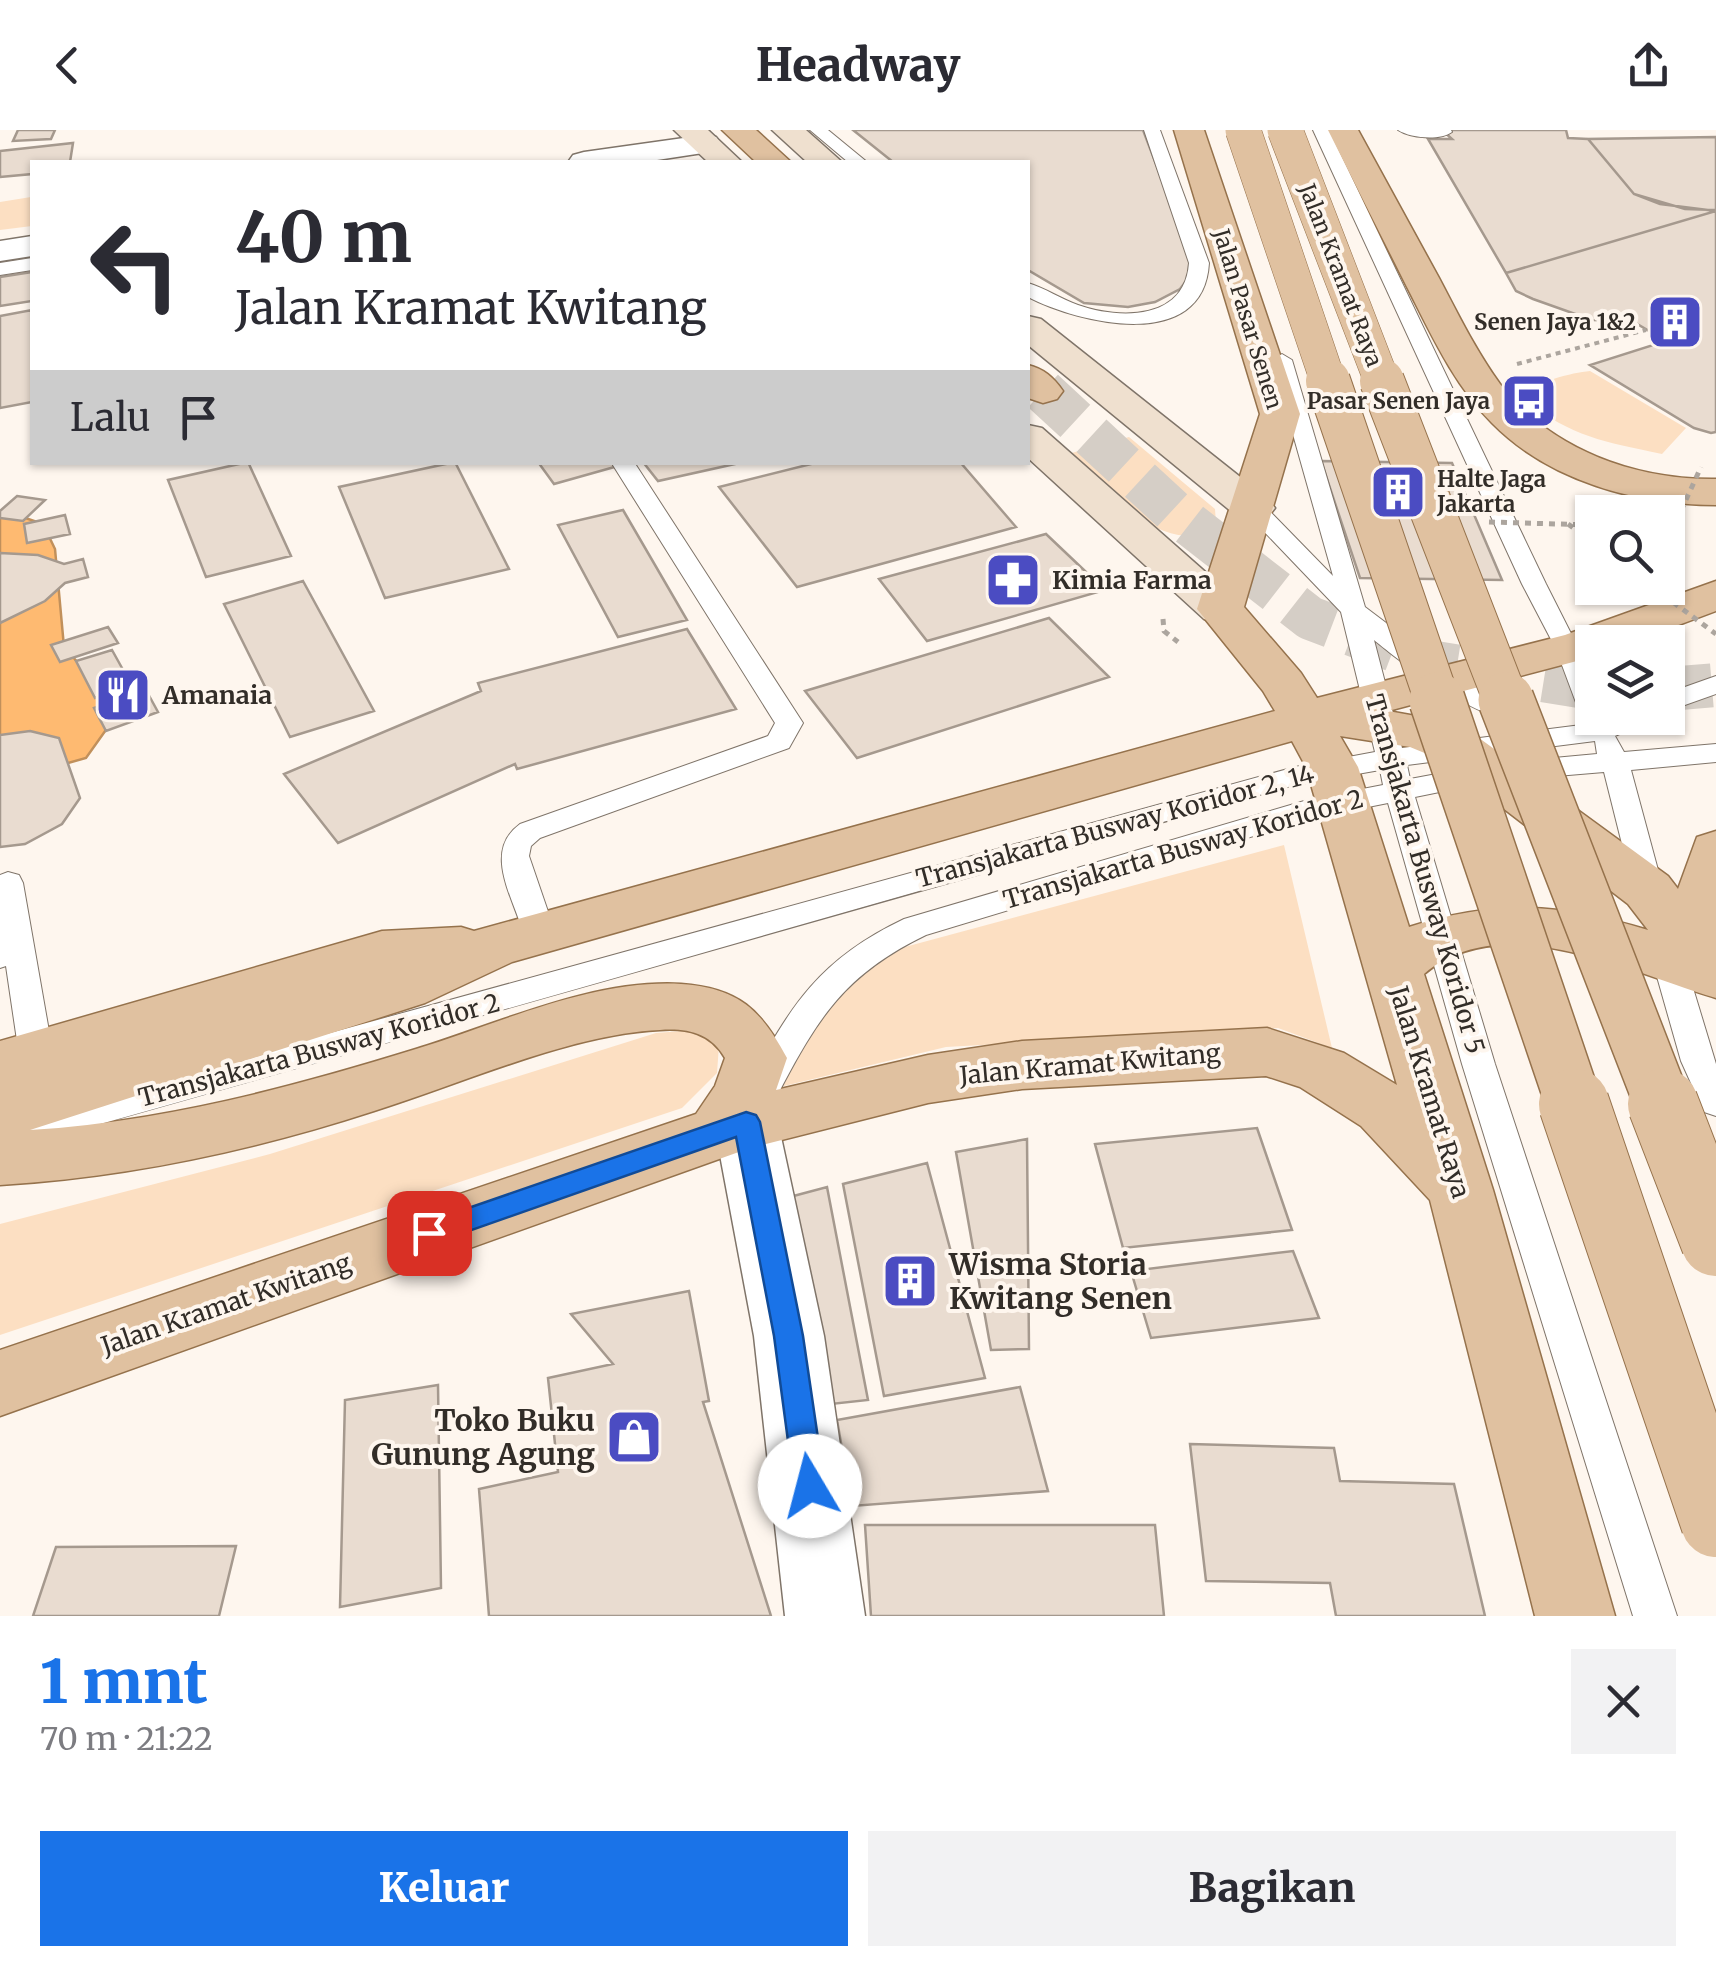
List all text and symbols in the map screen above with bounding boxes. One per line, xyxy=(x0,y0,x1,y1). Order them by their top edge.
text: Headway xyxy=(756,37,960,93)
icon: back xyxy=(40,38,95,93)
icon: share xyxy=(1621,38,1676,93)
street label: Jalan Kramat Raya xyxy=(1293,179,1389,371)
text: 40 m xyxy=(235,193,412,281)
icon: left xyxy=(70,200,200,330)
street label: Jalan Pasar Senen xyxy=(1207,224,1289,413)
text: Jalan Kramat Kwitang xyxy=(235,280,707,336)
building icon: Senen Jaya 1&2 xyxy=(1645,292,1705,352)
place label: Senen Jaya 1&2 xyxy=(1474,308,1636,336)
bus stop icon: Pasar Senen Jaya xyxy=(1499,371,1559,431)
place label: Pasar Senen Jaya xyxy=(1307,387,1490,415)
icon: arrive xyxy=(171,390,226,445)
text: Lalu xyxy=(70,394,151,441)
building icon: Halte Jaga Jakarta xyxy=(1368,462,1428,522)
place label: Halte Jaga Jakarta xyxy=(1436,465,1546,518)
map controls xyxy=(1575,495,1685,735)
button: search xyxy=(1575,495,1685,605)
pharmacy icon: Kimia Farma xyxy=(983,550,1043,610)
place label: Kimia Farma xyxy=(1052,564,1212,596)
button: layers xyxy=(1575,625,1685,735)
restaurant icon: Amanaia xyxy=(93,665,153,725)
place label: Amanaia xyxy=(161,679,272,711)
street label: Transjakarta Busway Koridor 5 xyxy=(1358,691,1492,1057)
street label: Transjakarta Busway Koridor 2, 14 xyxy=(913,758,1317,894)
street label: Transjakarta Busway Koridor 2 xyxy=(1000,783,1366,915)
street label: Jalan Kramat Raya xyxy=(1382,981,1477,1202)
street label: Transjakarta Busway Koridor 2 xyxy=(135,986,503,1114)
street label: Jalan Kramat Kwitang xyxy=(957,1037,1222,1091)
pin xyxy=(387,1191,472,1276)
icon: arrive xyxy=(402,1206,457,1261)
place label: Wisma Storia Kwitang Senen xyxy=(948,1245,1172,1317)
street label: Jalan Kramat Kwitang xyxy=(96,1246,355,1362)
building icon: Wisma Storia Kwitang Senen xyxy=(880,1251,940,1311)
place label: Toko Buku Gunung Agung xyxy=(371,1401,595,1473)
shop icon: Toko Buku Gunung Agung xyxy=(604,1407,664,1467)
position arrow xyxy=(758,1434,862,1538)
text: 1 mnt xyxy=(40,1644,208,1719)
button: close xyxy=(1571,1649,1676,1754)
text: 70 m · 21:22 xyxy=(40,1719,213,1759)
button: Keluar xyxy=(40,1831,848,1946)
button: Bagikan xyxy=(868,1831,1676,1946)

